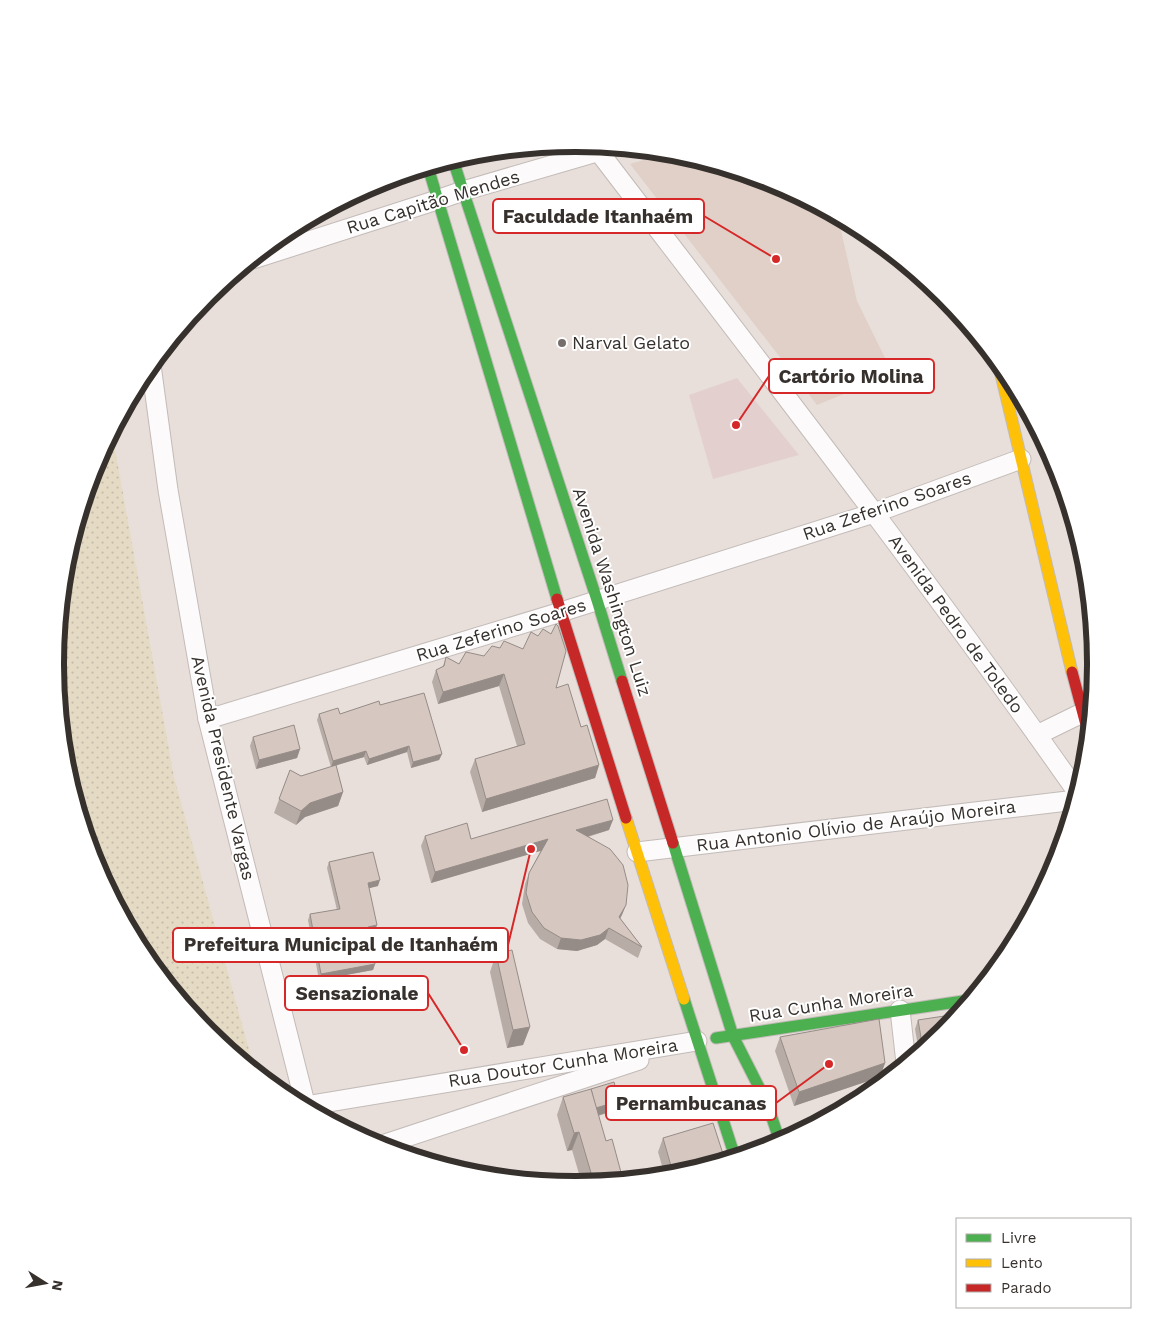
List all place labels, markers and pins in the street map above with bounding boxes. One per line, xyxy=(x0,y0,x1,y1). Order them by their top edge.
callout: Faculdade Itanhaém xyxy=(493,199,704,233)
place label: Narval Gelato xyxy=(572,332,690,353)
marker: Narval Gelato xyxy=(556,337,568,349)
callout: Cartório Molina xyxy=(769,359,934,393)
callout: Prefeitura Municipal de Itanhaém xyxy=(173,928,508,962)
callout: Sensazionale xyxy=(285,976,428,1010)
callout: Pernambucanas xyxy=(606,1086,776,1120)

